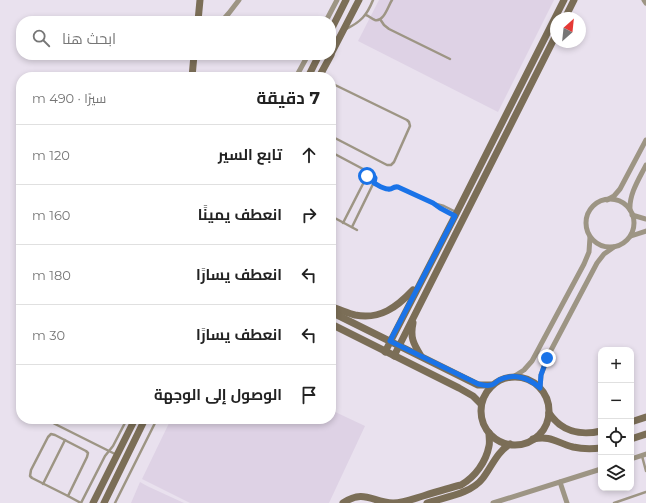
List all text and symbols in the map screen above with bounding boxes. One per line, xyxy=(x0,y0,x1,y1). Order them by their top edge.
north arrow xyxy=(550,12,586,48)
search box xyxy=(16,16,336,60)
icon: search xyxy=(30,27,52,49)
text: ابحث هنا xyxy=(62,29,116,48)
text: 7 دقيقة xyxy=(257,88,320,108)
text: سيرًا · 490 m xyxy=(32,90,106,106)
icon: ahead xyxy=(298,144,320,166)
text: تابع السير xyxy=(218,145,282,164)
text: 120 m xyxy=(32,147,70,163)
route start xyxy=(358,167,376,185)
icon: right xyxy=(298,204,320,226)
text: انعطف يمينًا xyxy=(198,205,282,224)
text: 160 m xyxy=(32,207,70,223)
icon: left xyxy=(298,264,320,286)
text: انعطف يسارًا xyxy=(196,265,282,284)
text: 180 m xyxy=(32,267,71,283)
icon: left xyxy=(298,324,320,346)
text: انعطف يسارًا xyxy=(196,325,282,344)
text: 30 m xyxy=(32,327,65,343)
map controls xyxy=(598,347,634,491)
button: + xyxy=(598,347,634,383)
route end xyxy=(538,349,556,367)
button: − xyxy=(598,383,634,419)
icon: arrive xyxy=(298,384,320,406)
text: الوصول إلى الوجهة xyxy=(154,385,282,404)
button: locate xyxy=(598,419,634,455)
button: layers xyxy=(598,455,634,491)

